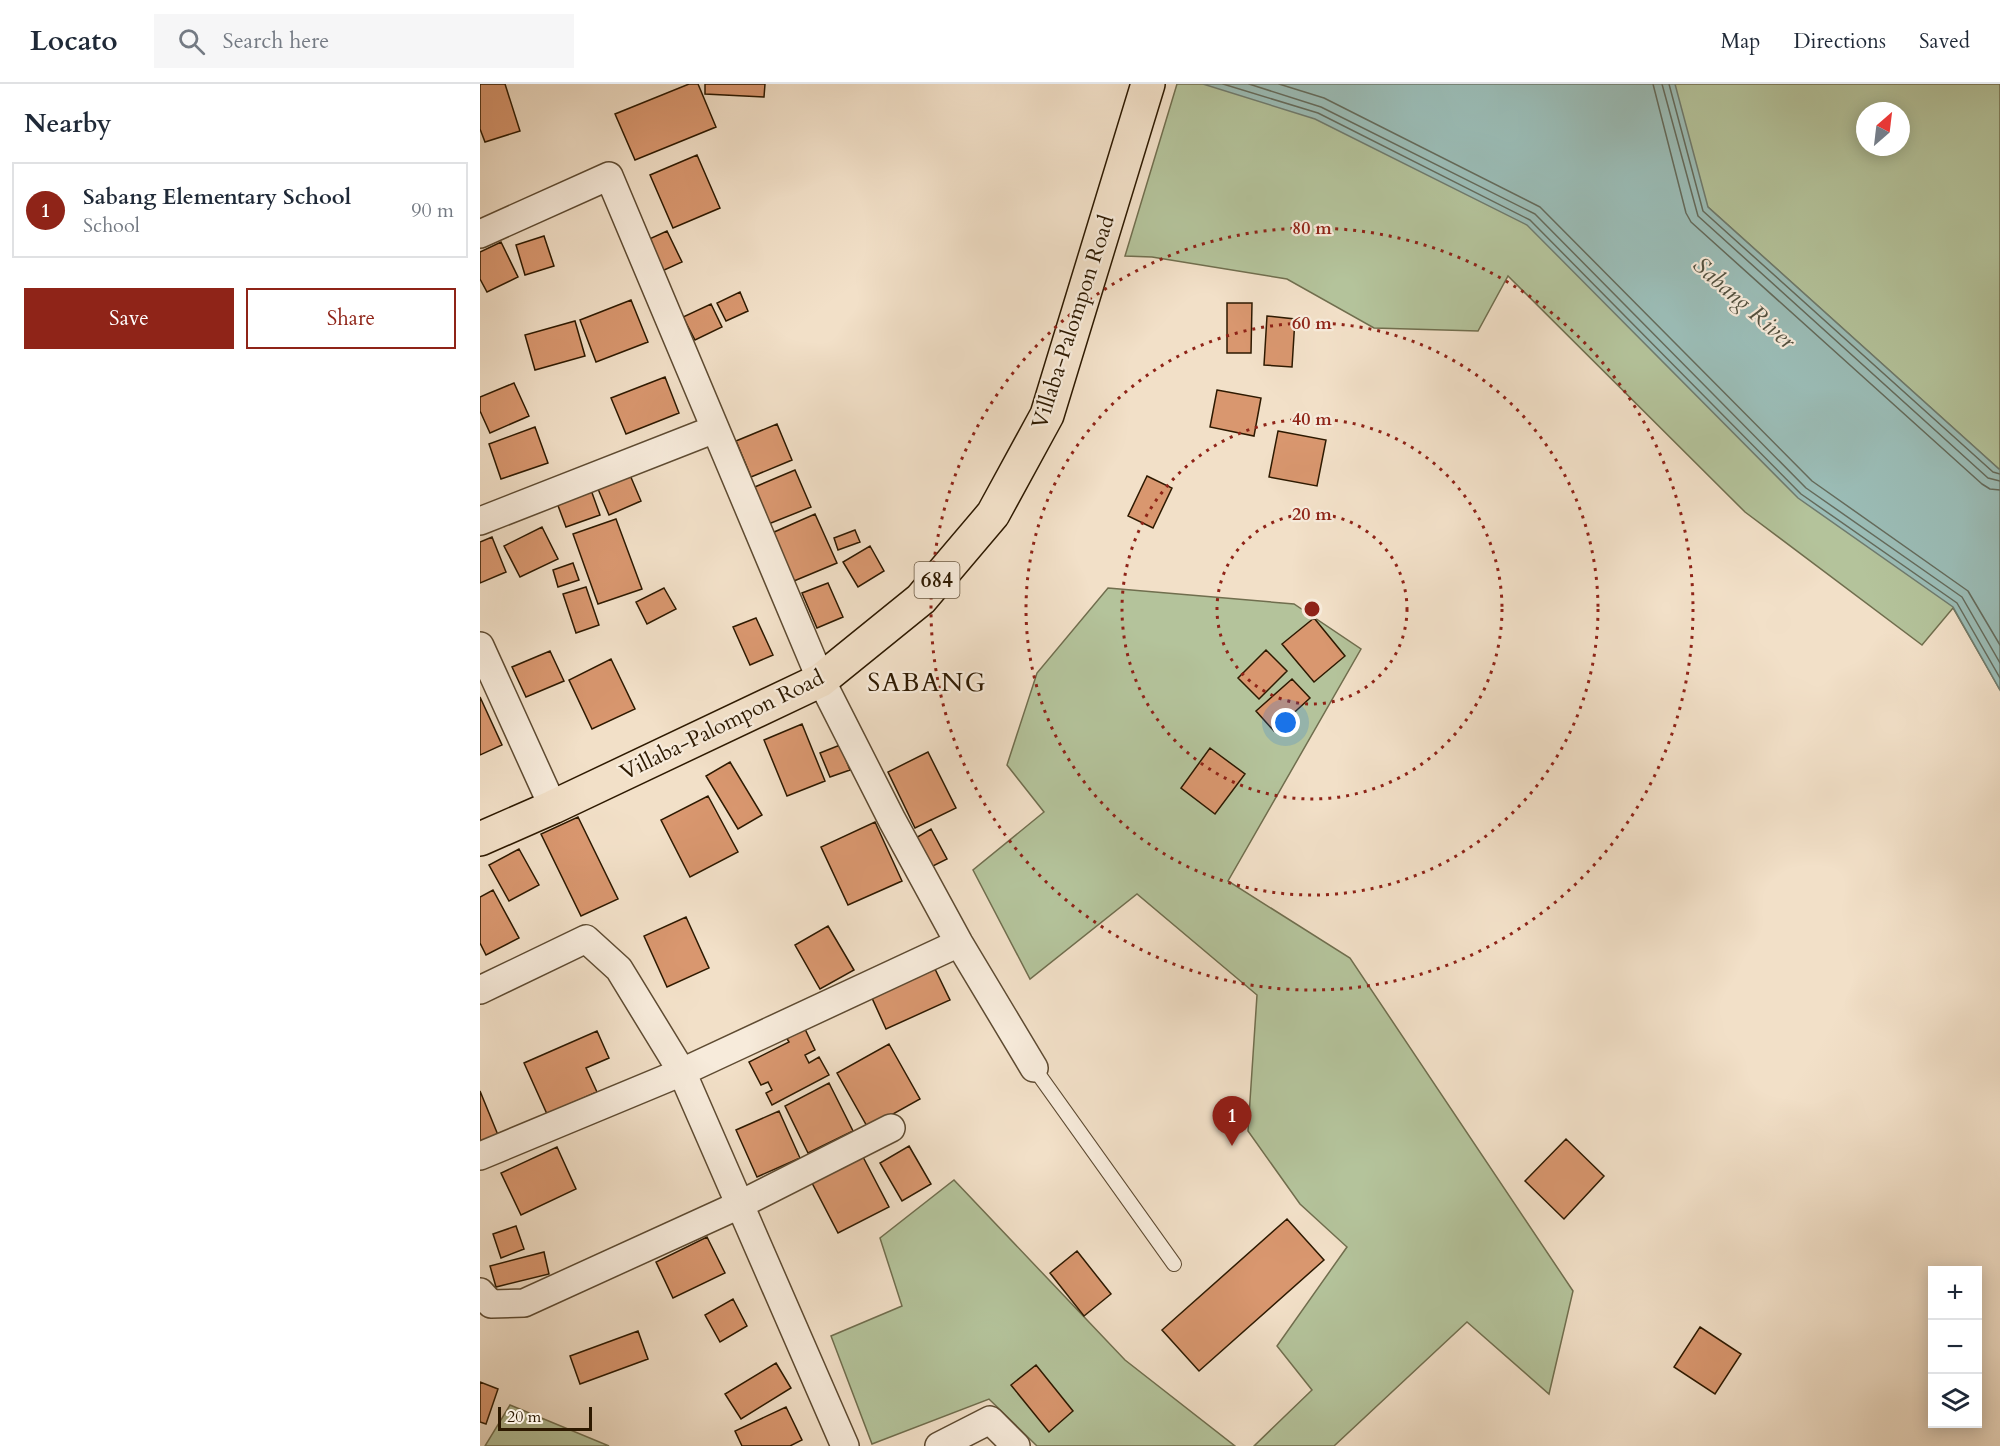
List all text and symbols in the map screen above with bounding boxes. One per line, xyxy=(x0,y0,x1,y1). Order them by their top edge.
search box xyxy=(154,14,574,68)
text: Locato xyxy=(30,22,118,60)
icon: search xyxy=(175,25,208,58)
text: Search here xyxy=(223,26,329,56)
text: Map xyxy=(1720,27,1760,56)
text: Directions xyxy=(1793,27,1886,56)
text: Saved xyxy=(1919,27,1970,56)
north arrow xyxy=(1856,102,1910,156)
text: Nearby xyxy=(24,106,112,141)
text: Sabang Elementary School xyxy=(83,182,351,212)
text: 1 xyxy=(40,197,51,224)
text: 90 m xyxy=(411,197,454,224)
street label: Villaba-Palompon Road xyxy=(1024,211,1122,433)
text: School xyxy=(83,212,140,239)
text: 80 m xyxy=(1292,216,1332,241)
water label: Sabang River xyxy=(1686,249,1803,358)
button: Save xyxy=(24,288,234,349)
button: Share xyxy=(246,288,456,349)
text: 60 m xyxy=(1292,311,1332,336)
text: 40 m xyxy=(1292,407,1332,432)
text: 20 m xyxy=(1292,502,1332,527)
road number: 684 xyxy=(914,562,960,598)
centre of rings xyxy=(1302,599,1322,619)
street label: Villaba-Palompon Road xyxy=(615,662,829,787)
district label: SABANG xyxy=(867,665,987,700)
your location xyxy=(1271,708,1300,737)
pin: 1 xyxy=(1212,1096,1251,1146)
map controls xyxy=(1928,1266,1982,1428)
button: + xyxy=(1928,1266,1982,1320)
button: − xyxy=(1928,1320,1982,1374)
button: layers xyxy=(1928,1374,1982,1428)
scale bar xyxy=(498,1404,592,1432)
text: 20 m xyxy=(507,1406,541,1428)

